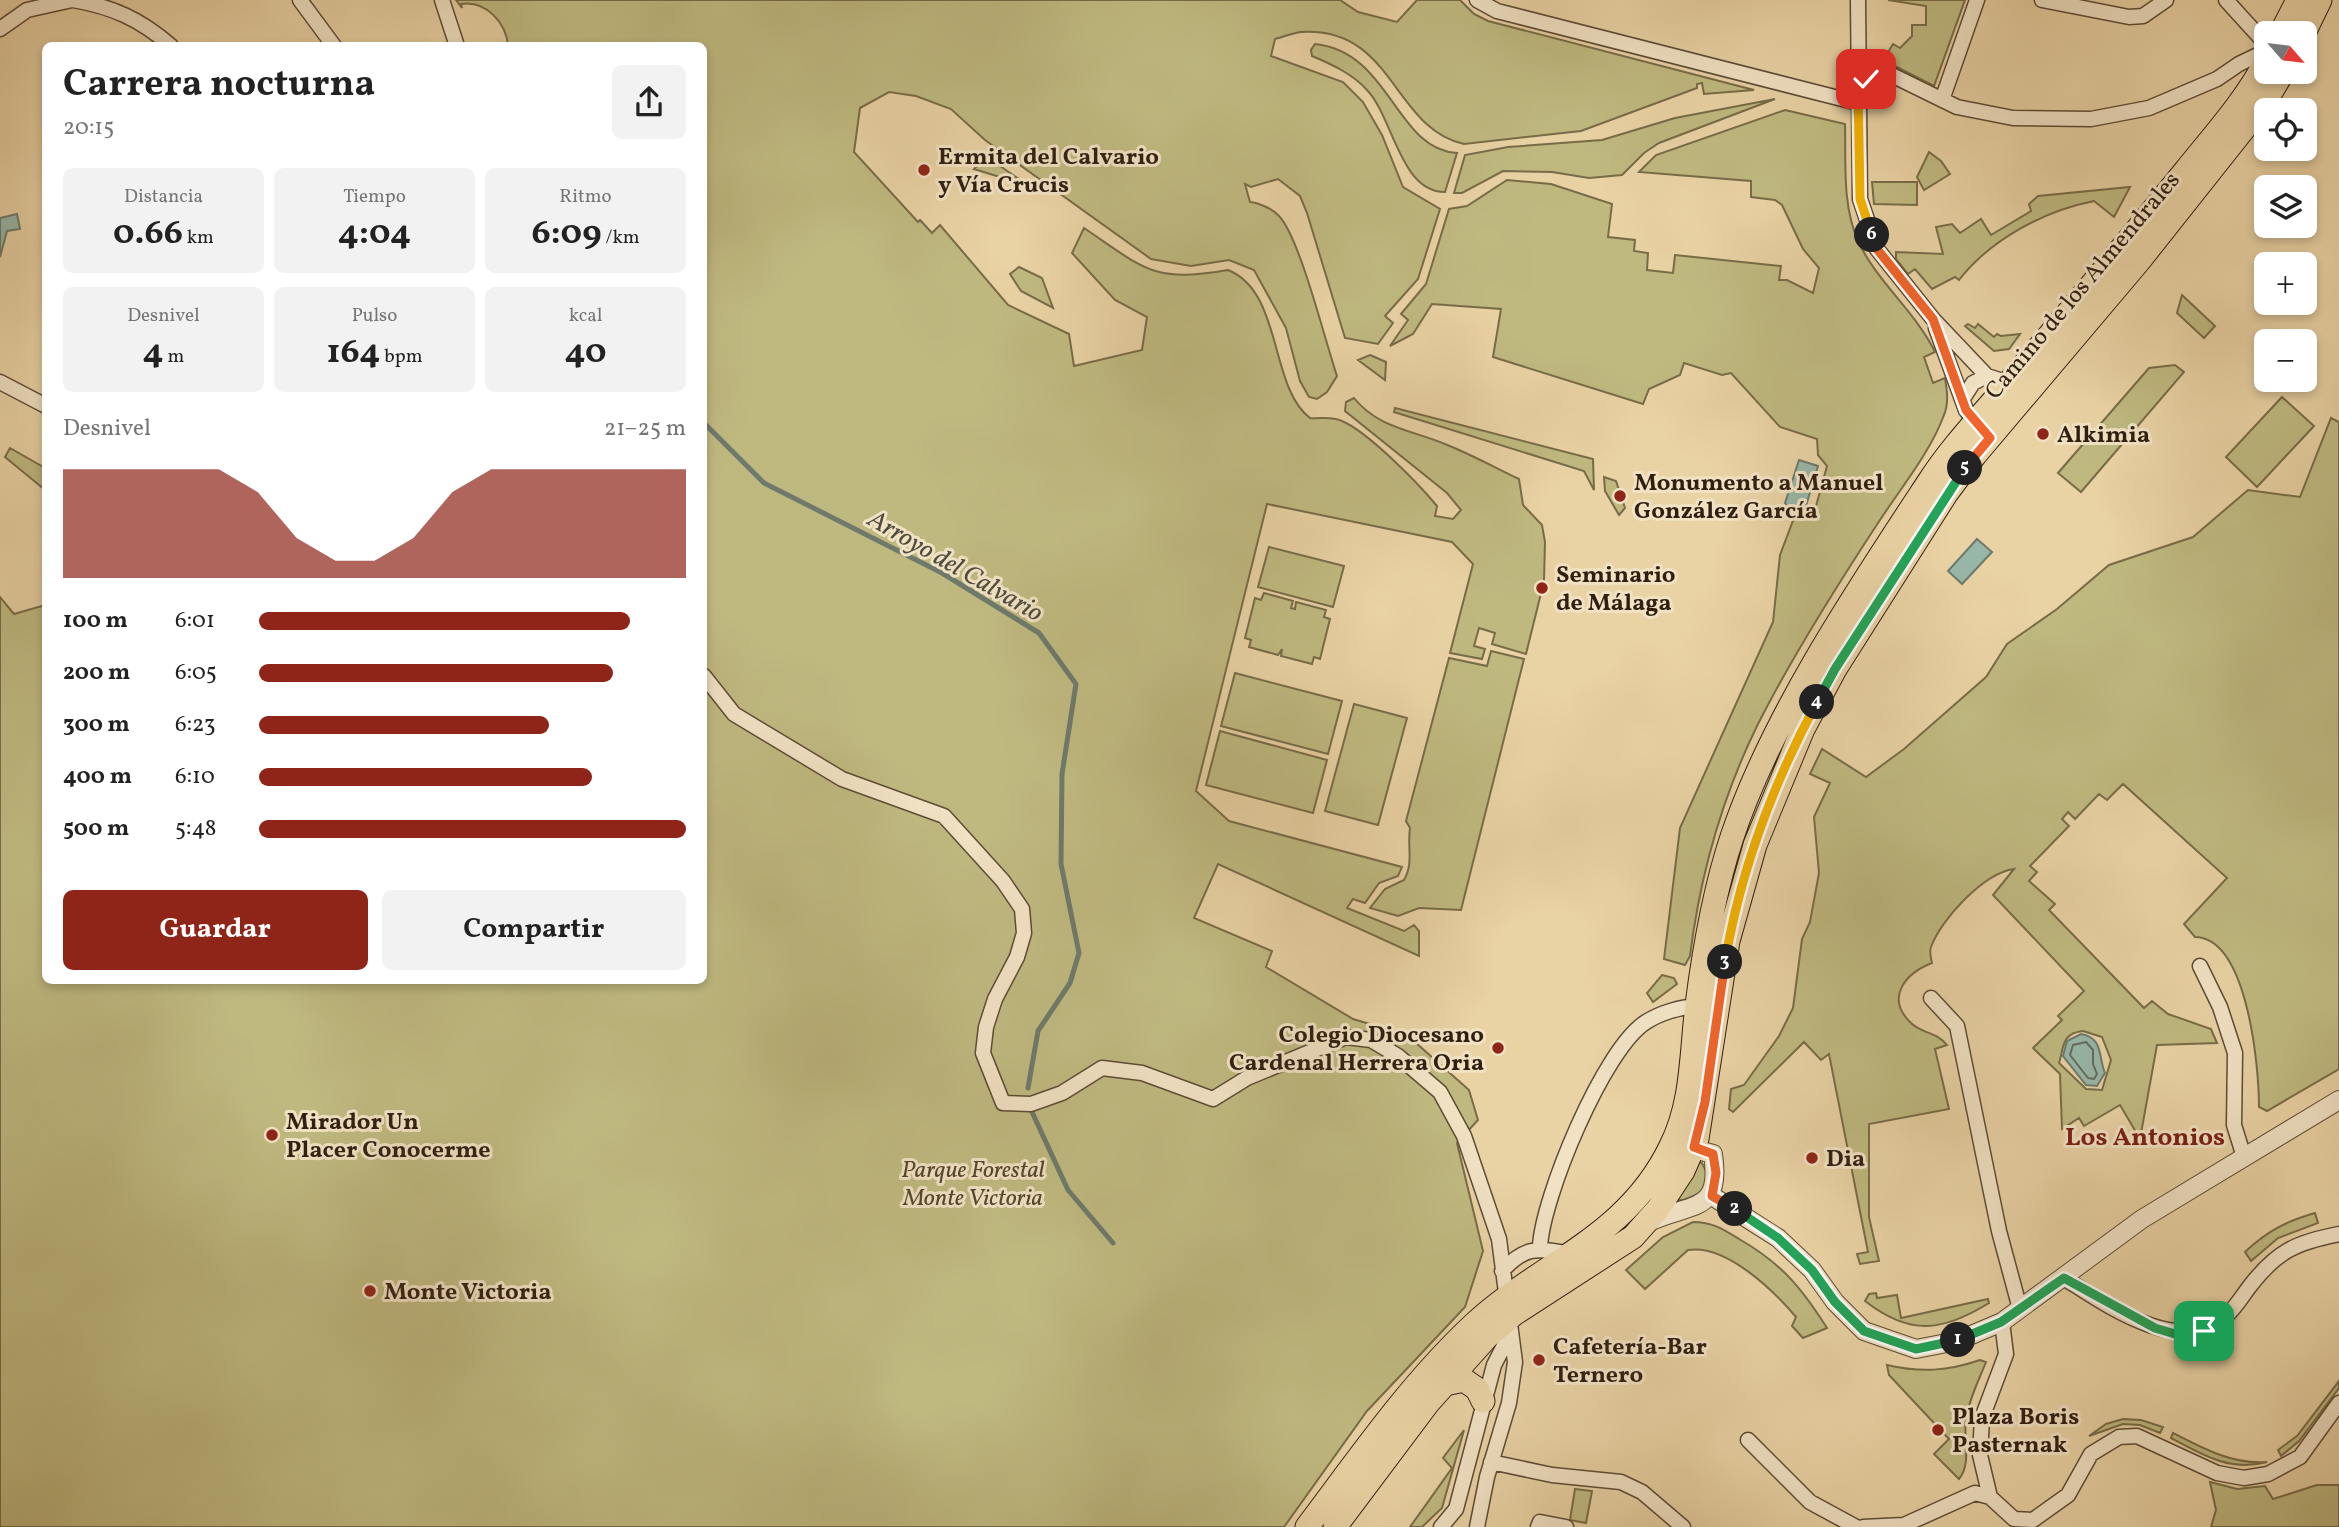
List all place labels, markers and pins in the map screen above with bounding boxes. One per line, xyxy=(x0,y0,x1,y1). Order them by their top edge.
pin xyxy=(1836,49,1896,109)
place label: Ermita del Calvario y Vía Crucis xyxy=(938,141,1159,203)
marker: Ermita del Calvario y Vía Crucis xyxy=(916,162,932,178)
pin: 6 xyxy=(1854,218,1890,252)
place label: Alkimia xyxy=(2057,419,2150,453)
marker: Alkimia xyxy=(2035,426,2051,442)
pin: 5 xyxy=(1948,450,1982,486)
place label: Monumento a Manuel González García xyxy=(1634,467,1883,529)
marker: Monumento a Manuel González García xyxy=(1612,488,1628,504)
place label: Seminario de Málaga xyxy=(1556,559,1675,621)
marker: Seminario de Málaga xyxy=(1534,580,1550,596)
pin: 4 xyxy=(1800,684,1834,720)
pin: 3 xyxy=(1708,944,1742,979)
place label: Colegio Diocesano Cardenal Herrera Oria xyxy=(1229,1019,1484,1081)
marker: Colegio Diocesano Cardenal Herrera Oria xyxy=(1490,1040,1506,1056)
place label: Mirador Un Placer Conocerme xyxy=(286,1106,490,1168)
marker: Mirador Un Placer Conocerme xyxy=(264,1127,280,1143)
place label: Dia xyxy=(1826,1143,1865,1177)
marker: Dia xyxy=(1804,1150,1820,1166)
pin: 2 xyxy=(1718,1192,1752,1226)
place label: Monte Victoria xyxy=(384,1276,552,1310)
marker: Monte Victoria xyxy=(362,1283,378,1299)
pin xyxy=(2174,1301,2234,1361)
pin: 1 xyxy=(1940,1322,1976,1358)
place label: Cafetería-Bar Ternero xyxy=(1553,1331,1707,1393)
marker: Cafetería-Bar Ternero xyxy=(1531,1352,1547,1368)
place label: Plaza Boris Pasternak xyxy=(1952,1401,2079,1463)
marker: Plaza Boris Pasternak xyxy=(1930,1422,1946,1438)

